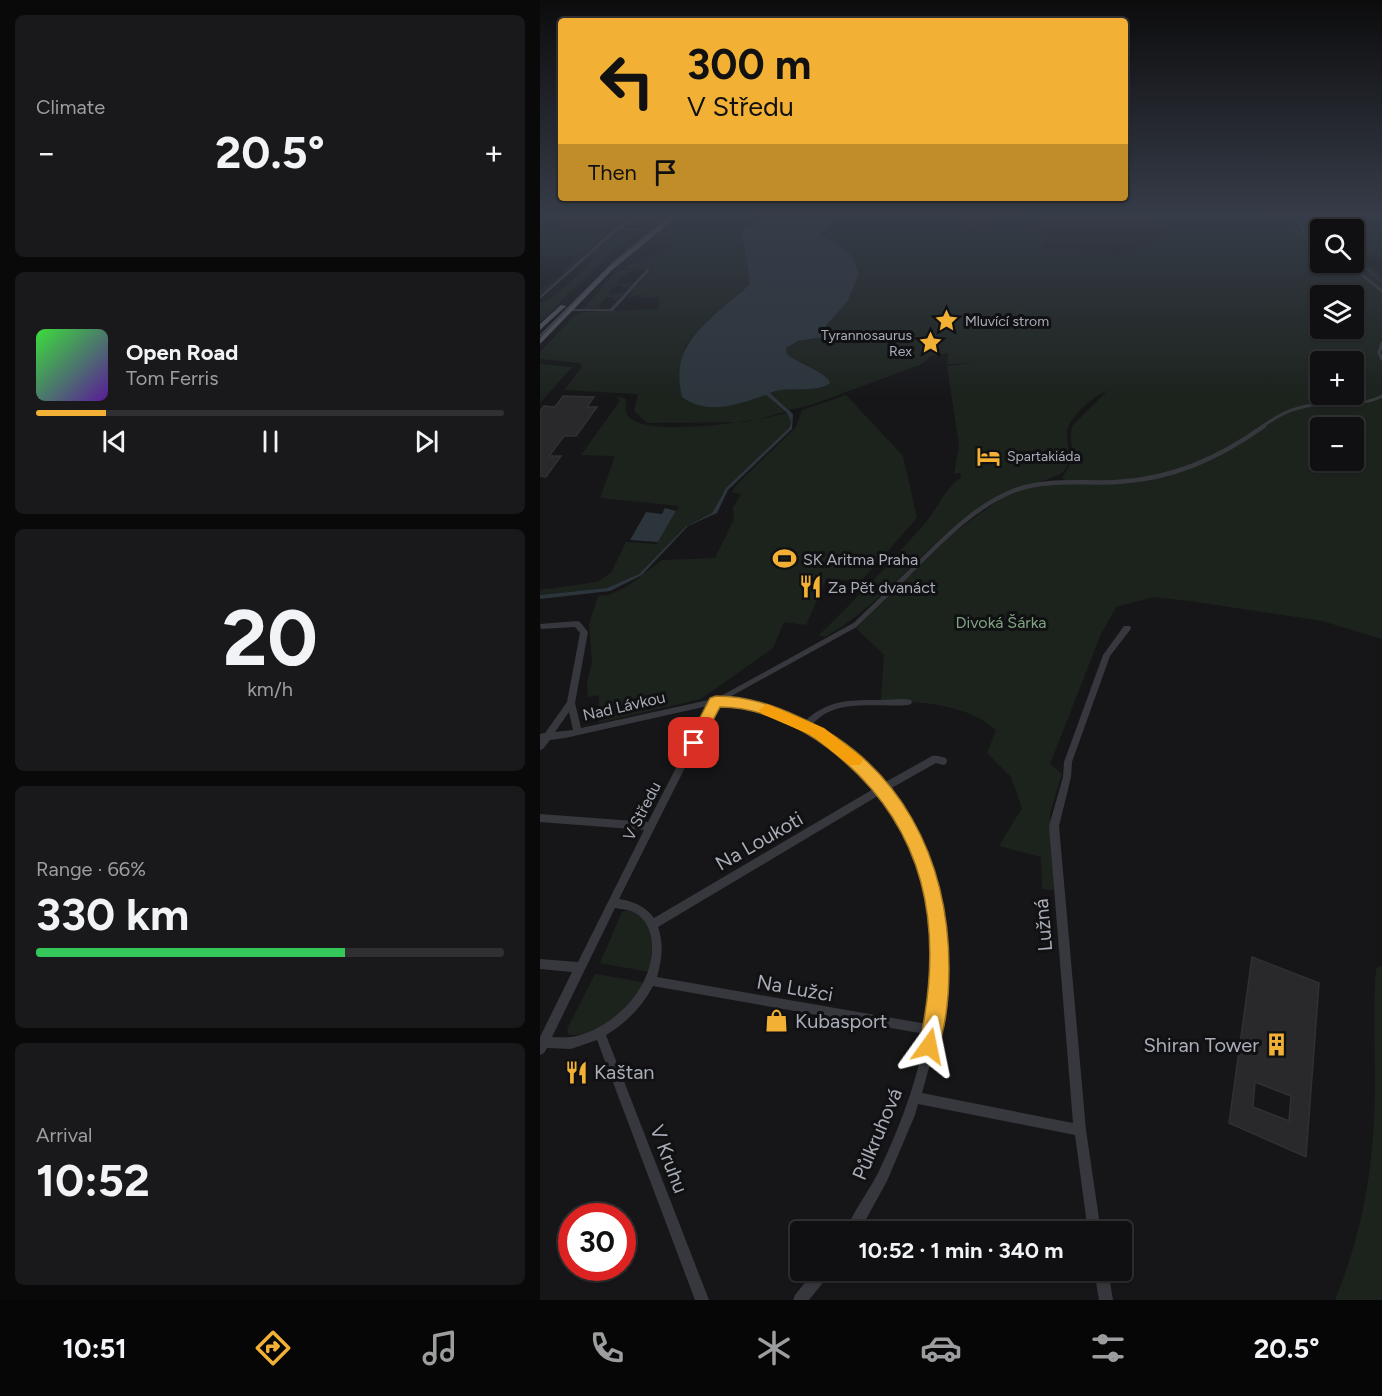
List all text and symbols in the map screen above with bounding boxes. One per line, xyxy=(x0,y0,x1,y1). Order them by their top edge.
text: 300 m xyxy=(687,39,811,90)
icon: left xyxy=(588,42,666,120)
text: V Středu xyxy=(687,90,794,123)
text: Climate xyxy=(36,95,105,119)
text: 20.5° xyxy=(215,125,325,179)
text: − xyxy=(36,133,57,172)
text: + xyxy=(483,133,504,172)
icon: arrive xyxy=(649,156,682,189)
text: Then xyxy=(588,159,637,186)
map controls xyxy=(1310,219,1364,471)
button: search xyxy=(1310,219,1364,273)
button: layers xyxy=(1310,285,1364,339)
place icon: Mluvící strom xyxy=(934,308,960,334)
place label: Mluvící strom xyxy=(965,313,1049,330)
place label: Tyrannosaurus Rex xyxy=(821,327,912,360)
place icon: Tyrannosaurus Rex xyxy=(917,330,943,356)
text: Open Road xyxy=(126,339,238,366)
button: + xyxy=(1310,351,1364,405)
text: Tom Ferris xyxy=(126,366,219,390)
button: − xyxy=(1310,417,1364,471)
icon: previous xyxy=(98,425,131,458)
icon: pause xyxy=(254,425,287,458)
icon: next xyxy=(410,425,443,458)
hotel icon: Spartakiáda xyxy=(976,443,1002,469)
place label: Spartakiáda xyxy=(1007,448,1081,465)
sports icon: SK Aritma Praha xyxy=(772,546,798,572)
place label: SK Aritma Praha xyxy=(803,550,918,569)
restaurant icon: Za Pět dvanáct xyxy=(797,574,823,600)
place label: Za Pět dvanáct xyxy=(828,578,936,597)
text: 20 xyxy=(222,591,318,685)
park label: Divoká Šárka xyxy=(956,613,1046,632)
text: km/h xyxy=(247,677,293,701)
street label: Nad Lávkou xyxy=(581,687,667,725)
pin xyxy=(668,717,719,768)
icon: arrive xyxy=(677,726,710,759)
street label: V Středu xyxy=(619,778,665,844)
street label: Na Loukoti xyxy=(711,806,807,876)
text: Range · 66% xyxy=(36,857,146,881)
text: 330 km xyxy=(36,887,189,941)
street label: Lužná xyxy=(1029,898,1057,952)
street label: Na Lužci xyxy=(755,969,835,1007)
shop icon: Kubasport xyxy=(764,1008,790,1034)
place label: Kubasport xyxy=(795,1009,887,1033)
position arrow xyxy=(897,1014,961,1078)
building icon: Shiran Tower xyxy=(1264,1032,1290,1058)
place label: Shiran Tower xyxy=(1144,1033,1259,1057)
restaurant icon: Kaštan xyxy=(563,1059,589,1085)
place label: Kaštan xyxy=(594,1060,655,1084)
street label: Půlkruhová xyxy=(847,1084,907,1184)
street label: V Kruhu xyxy=(645,1121,693,1197)
text: Arrival xyxy=(36,1123,92,1147)
text: 10:52 xyxy=(36,1153,150,1207)
speed limit sign: 30 xyxy=(558,1203,636,1281)
text: 10:52 · 1 min · 340 m xyxy=(859,1237,1063,1264)
icon: directions xyxy=(252,1327,294,1369)
icon: music xyxy=(419,1327,461,1369)
icon: phone xyxy=(586,1327,628,1369)
icon: climate xyxy=(753,1327,795,1369)
icon: car xyxy=(920,1327,962,1369)
icon: filters xyxy=(1087,1327,1129,1369)
text: 10:51 xyxy=(63,1332,127,1365)
text: 20.5° xyxy=(1254,1332,1319,1365)

